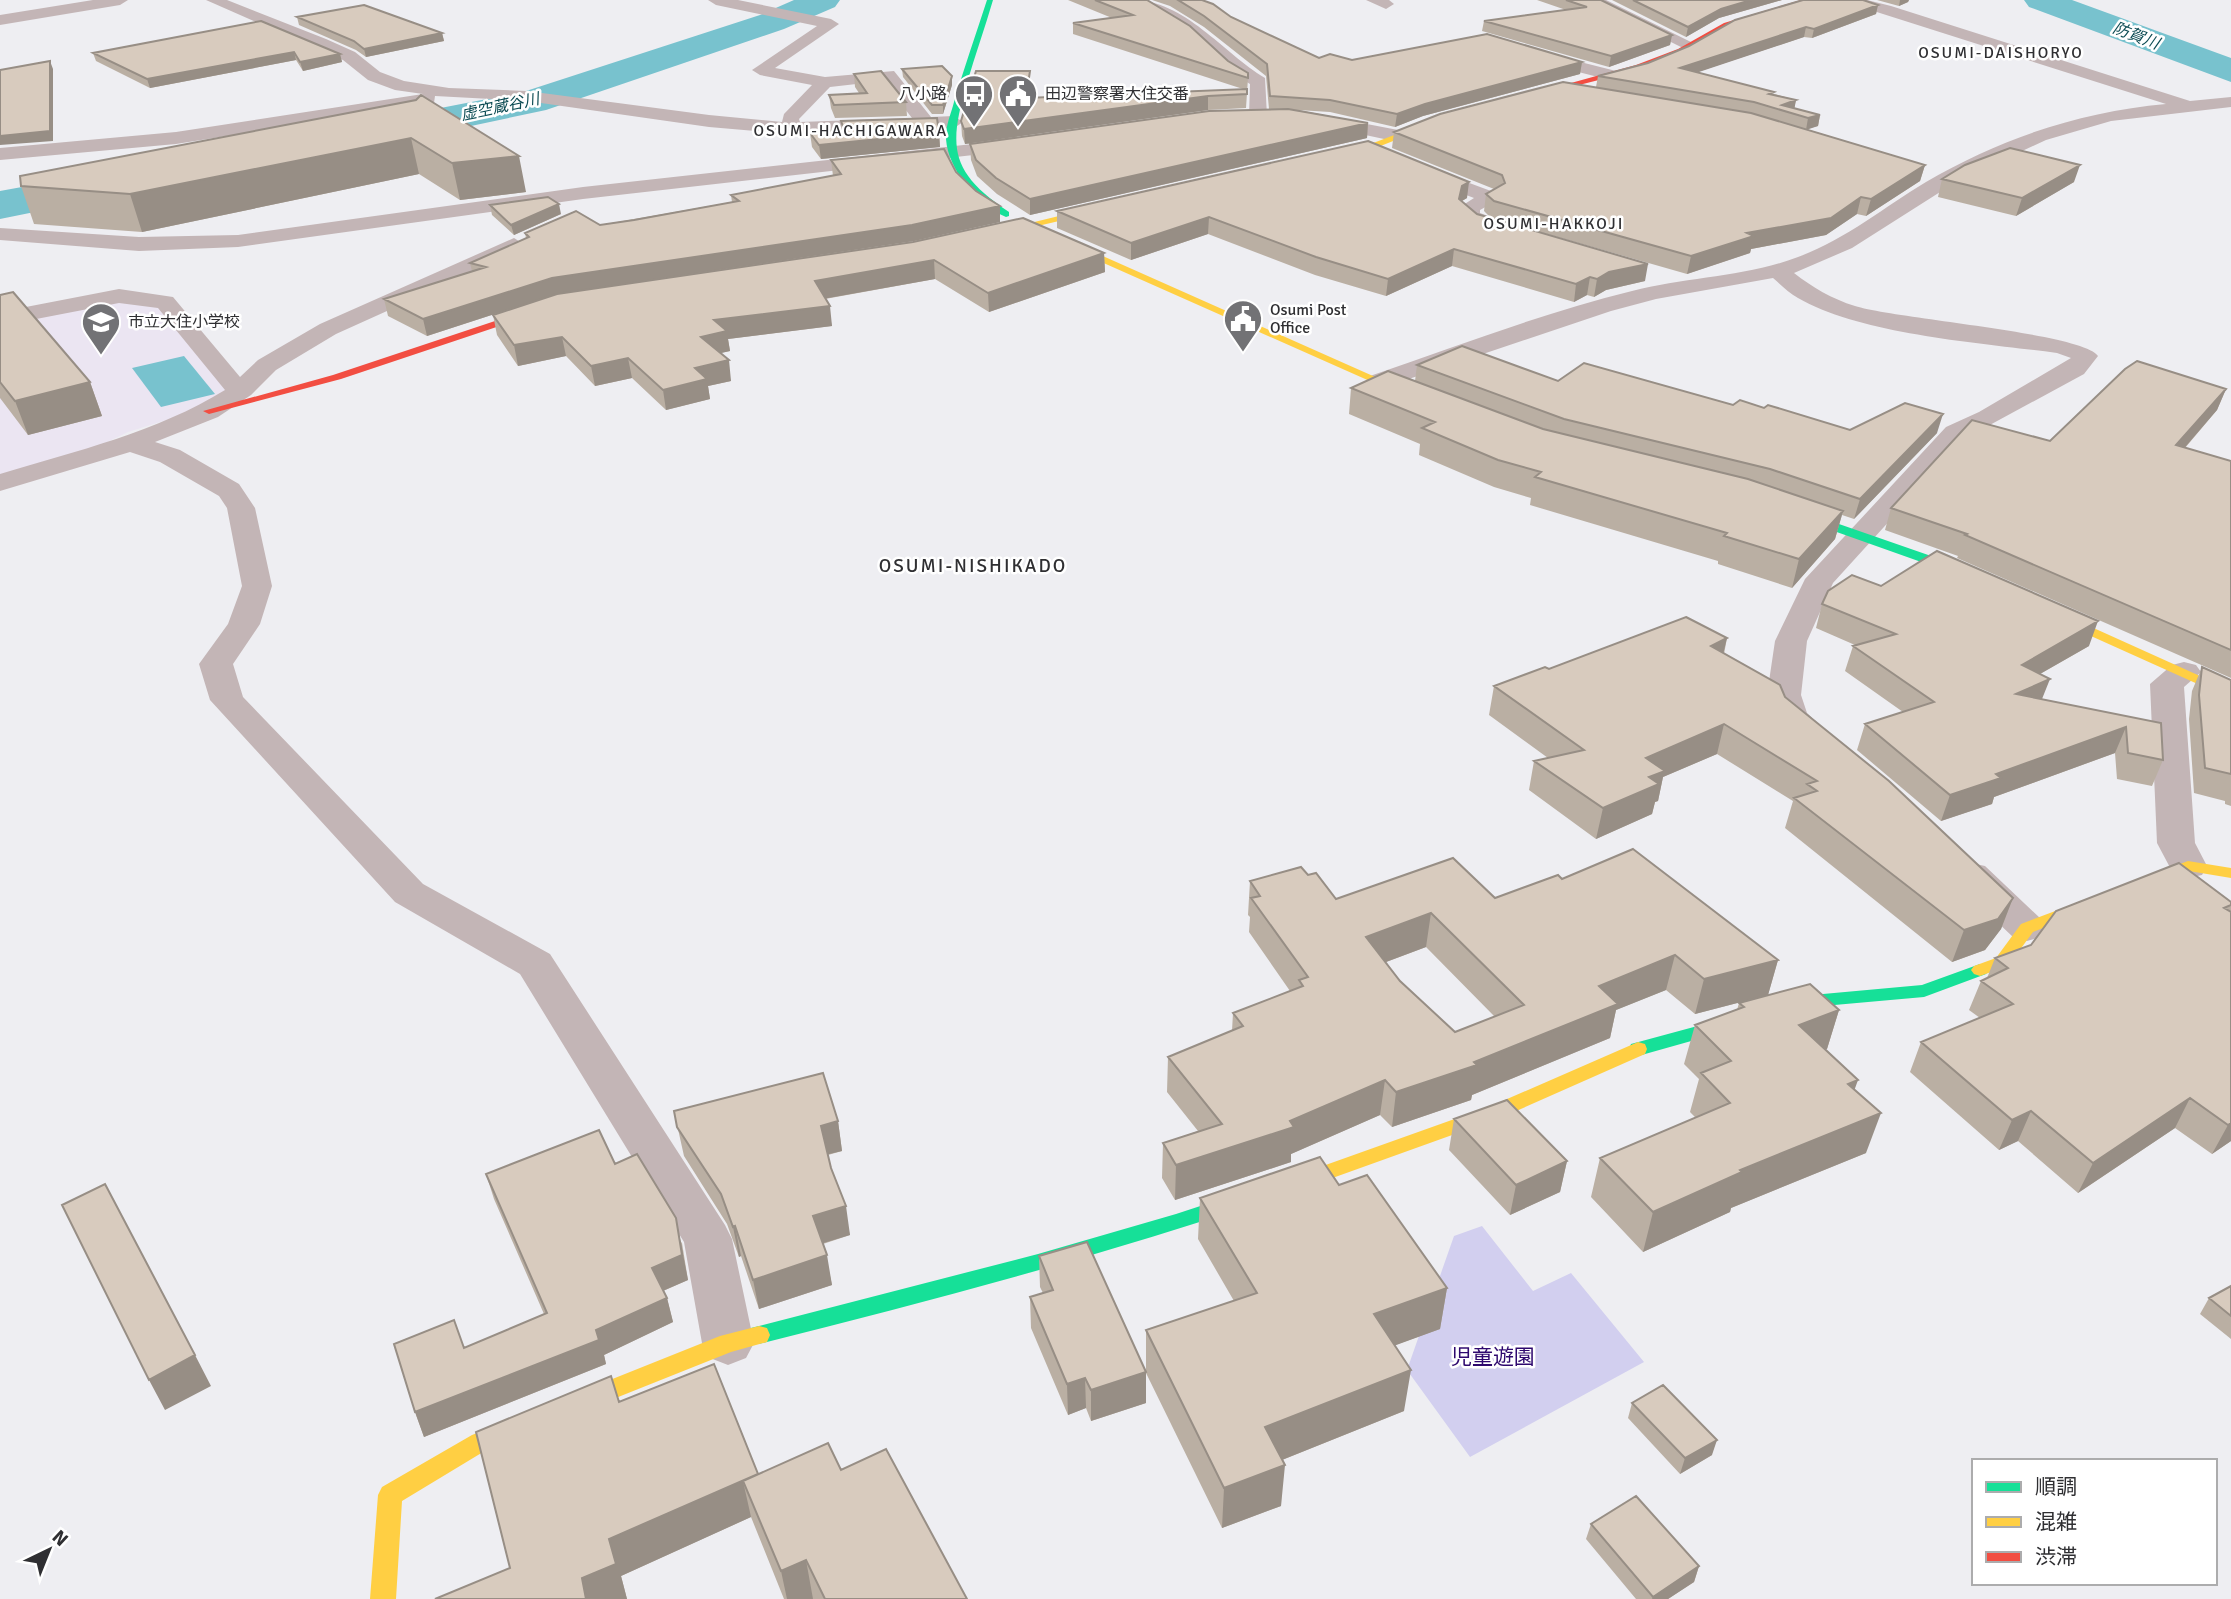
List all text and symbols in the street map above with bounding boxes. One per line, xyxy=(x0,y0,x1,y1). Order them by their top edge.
water label: 防賀川 xyxy=(2110,18,2164,55)
district label: OSUMI-DAISHORYO xyxy=(1918,43,2084,63)
bus stop icon: 八小路 xyxy=(953,73,995,128)
public building icon: 田辺警察署大住交番 xyxy=(997,73,1039,128)
place label: 八小路 xyxy=(899,84,947,104)
place label: 田辺警察署大住交番 xyxy=(1045,84,1189,104)
water label: 虚空蔵谷川 xyxy=(459,88,543,125)
district label: OSUMI-HACHIGAWARA xyxy=(754,121,948,141)
district label: OSUMI-HAKKOJI xyxy=(1484,214,1624,234)
public building icon: Osumi Post Office xyxy=(1222,298,1264,353)
place label: Osumi Post Office xyxy=(1270,300,1347,338)
school or university icon: 市立大住小学校 xyxy=(80,301,122,356)
place label: 市立大住小学校 xyxy=(128,312,240,332)
district label: OSUMI-NISHIKADO xyxy=(879,554,1067,578)
park label: 児童遊園 xyxy=(1451,1344,1535,1370)
legend xyxy=(1972,1459,2217,1585)
text: 順調 xyxy=(2035,1474,2077,1500)
text: 混雑 xyxy=(2035,1509,2077,1535)
north arrow xyxy=(14,1515,84,1585)
text: N xyxy=(47,1525,73,1552)
text: 渋滞 xyxy=(2035,1544,2077,1570)

